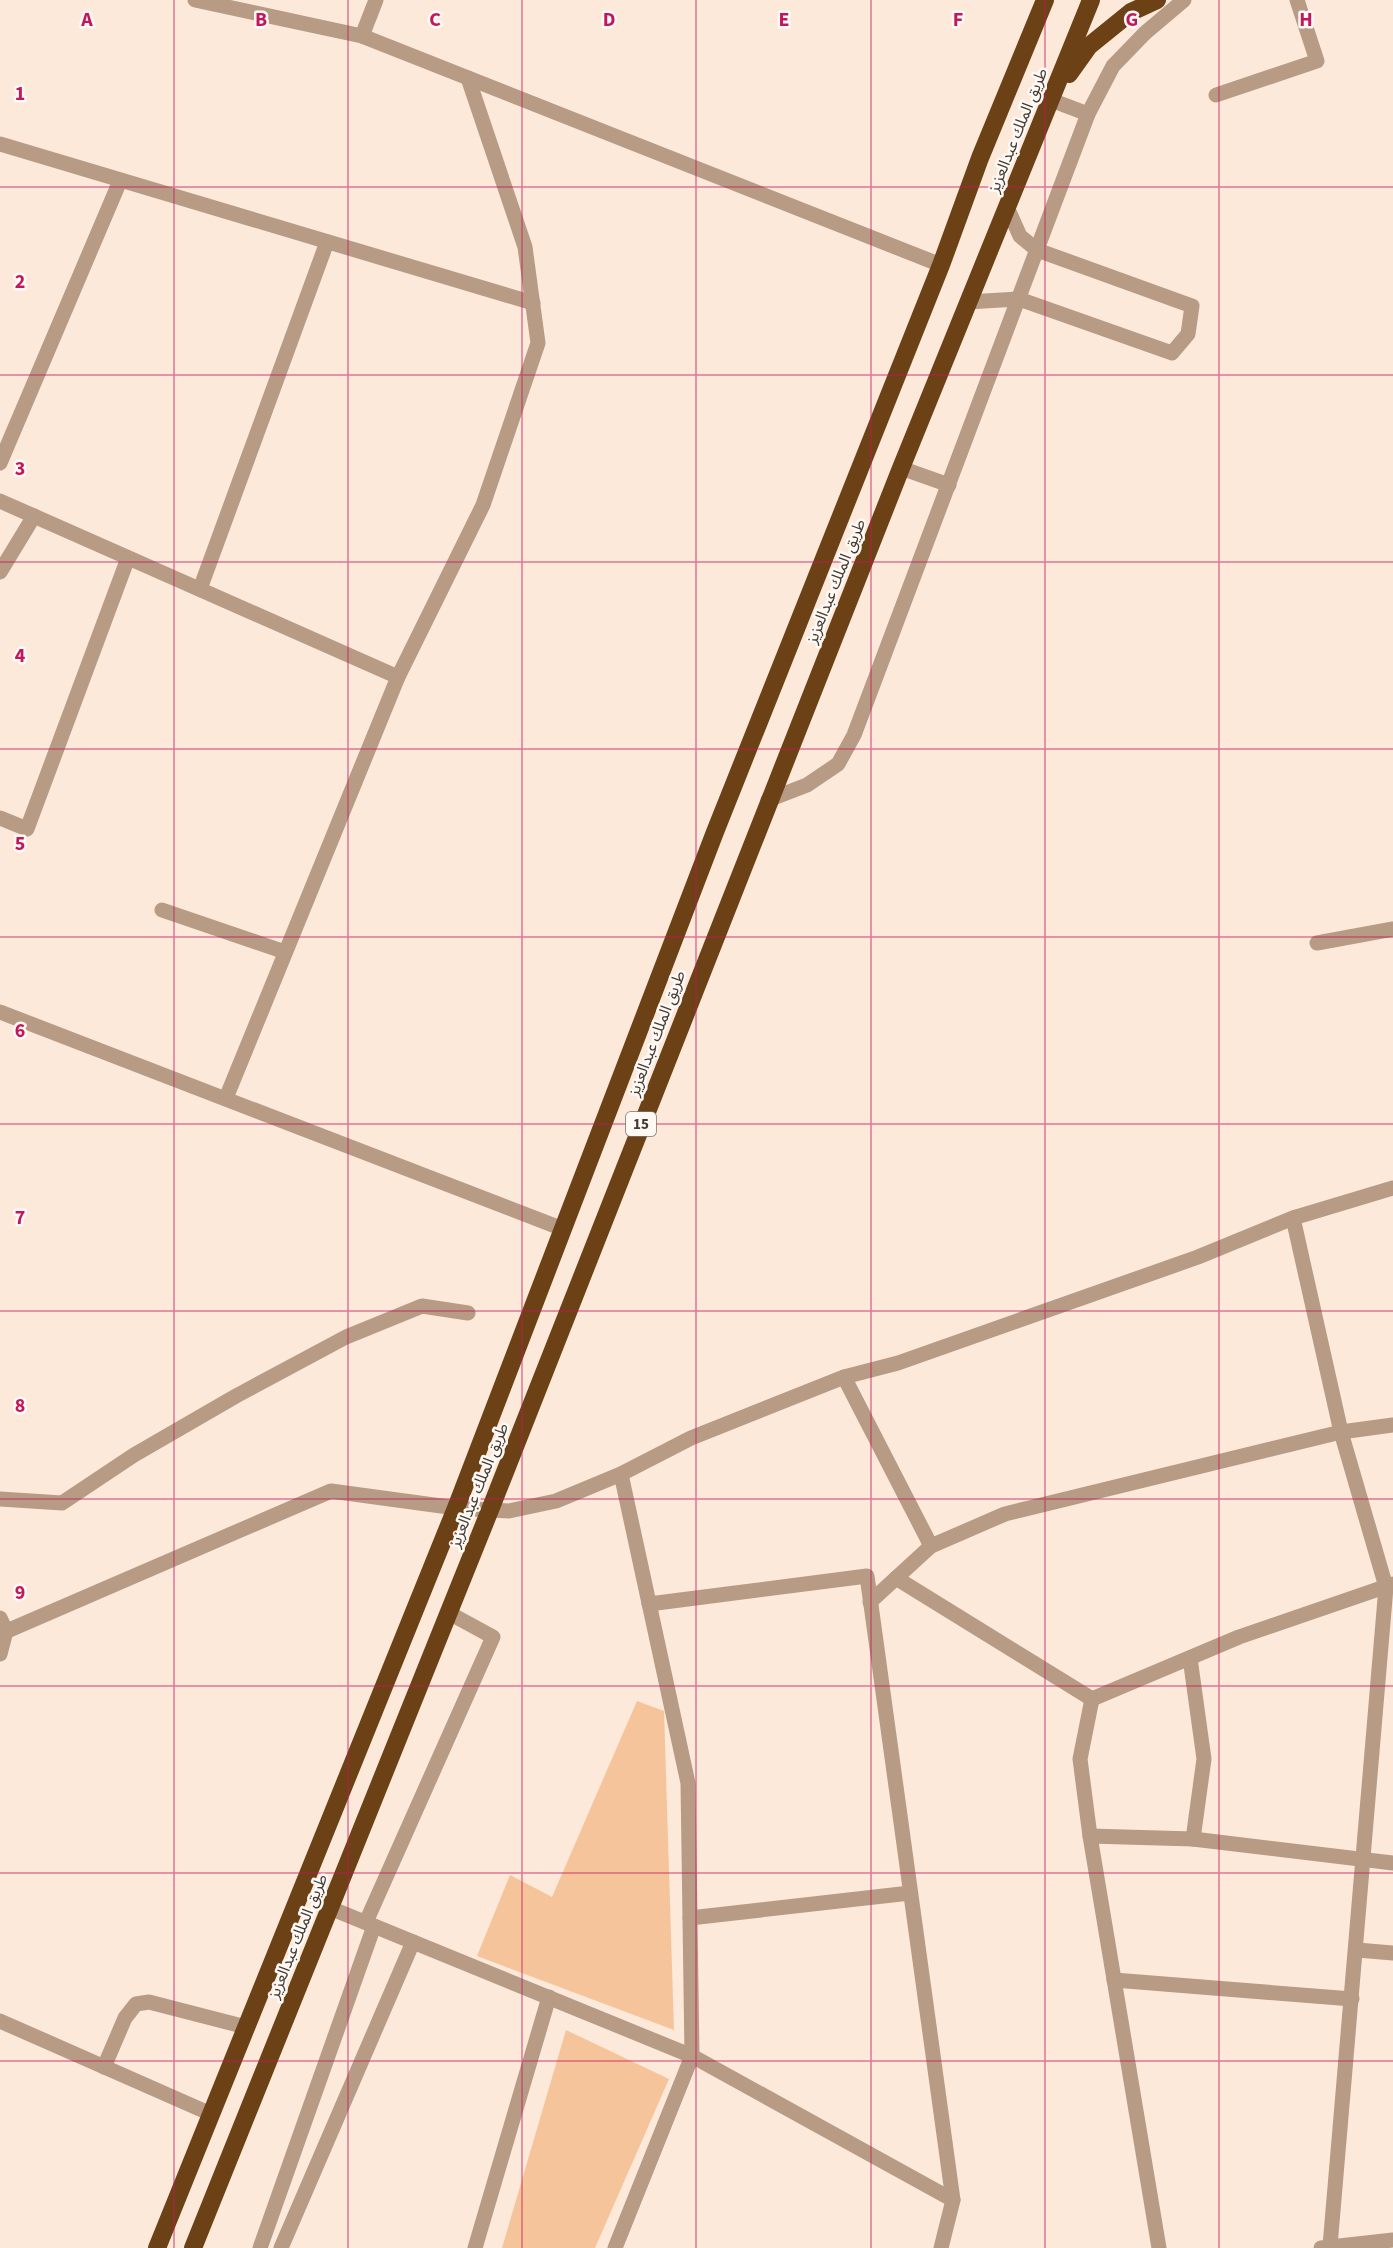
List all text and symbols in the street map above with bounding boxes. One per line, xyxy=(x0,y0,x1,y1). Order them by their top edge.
text: A xyxy=(80,6,93,34)
text: B xyxy=(255,6,267,34)
text: C xyxy=(429,6,441,34)
text: D xyxy=(603,6,615,34)
text: E xyxy=(779,6,789,34)
text: F xyxy=(953,6,963,34)
text: G xyxy=(1126,6,1138,34)
text: H xyxy=(1299,6,1313,34)
street label: طريق الملك عبدالعزيز xyxy=(982,64,1053,197)
text: 1 xyxy=(15,80,25,108)
text: 2 xyxy=(15,268,25,296)
text: 3 xyxy=(15,455,25,483)
street label: طريق الملك عبدالعزيز xyxy=(800,515,871,648)
text: 4 xyxy=(15,642,26,670)
text: 5 xyxy=(15,830,25,858)
street label: طريق الملك عبدالعزيز xyxy=(622,967,691,1100)
text: 6 xyxy=(15,1017,25,1045)
road number: 15 xyxy=(626,1112,656,1136)
text: 7 xyxy=(15,1204,25,1232)
text: 8 xyxy=(15,1392,25,1420)
street label: طريق الملك عبدالعزيز xyxy=(443,1419,514,1552)
text: 9 xyxy=(15,1579,25,1607)
street label: طريق الملك عبدالعزيز xyxy=(262,1870,333,2003)

